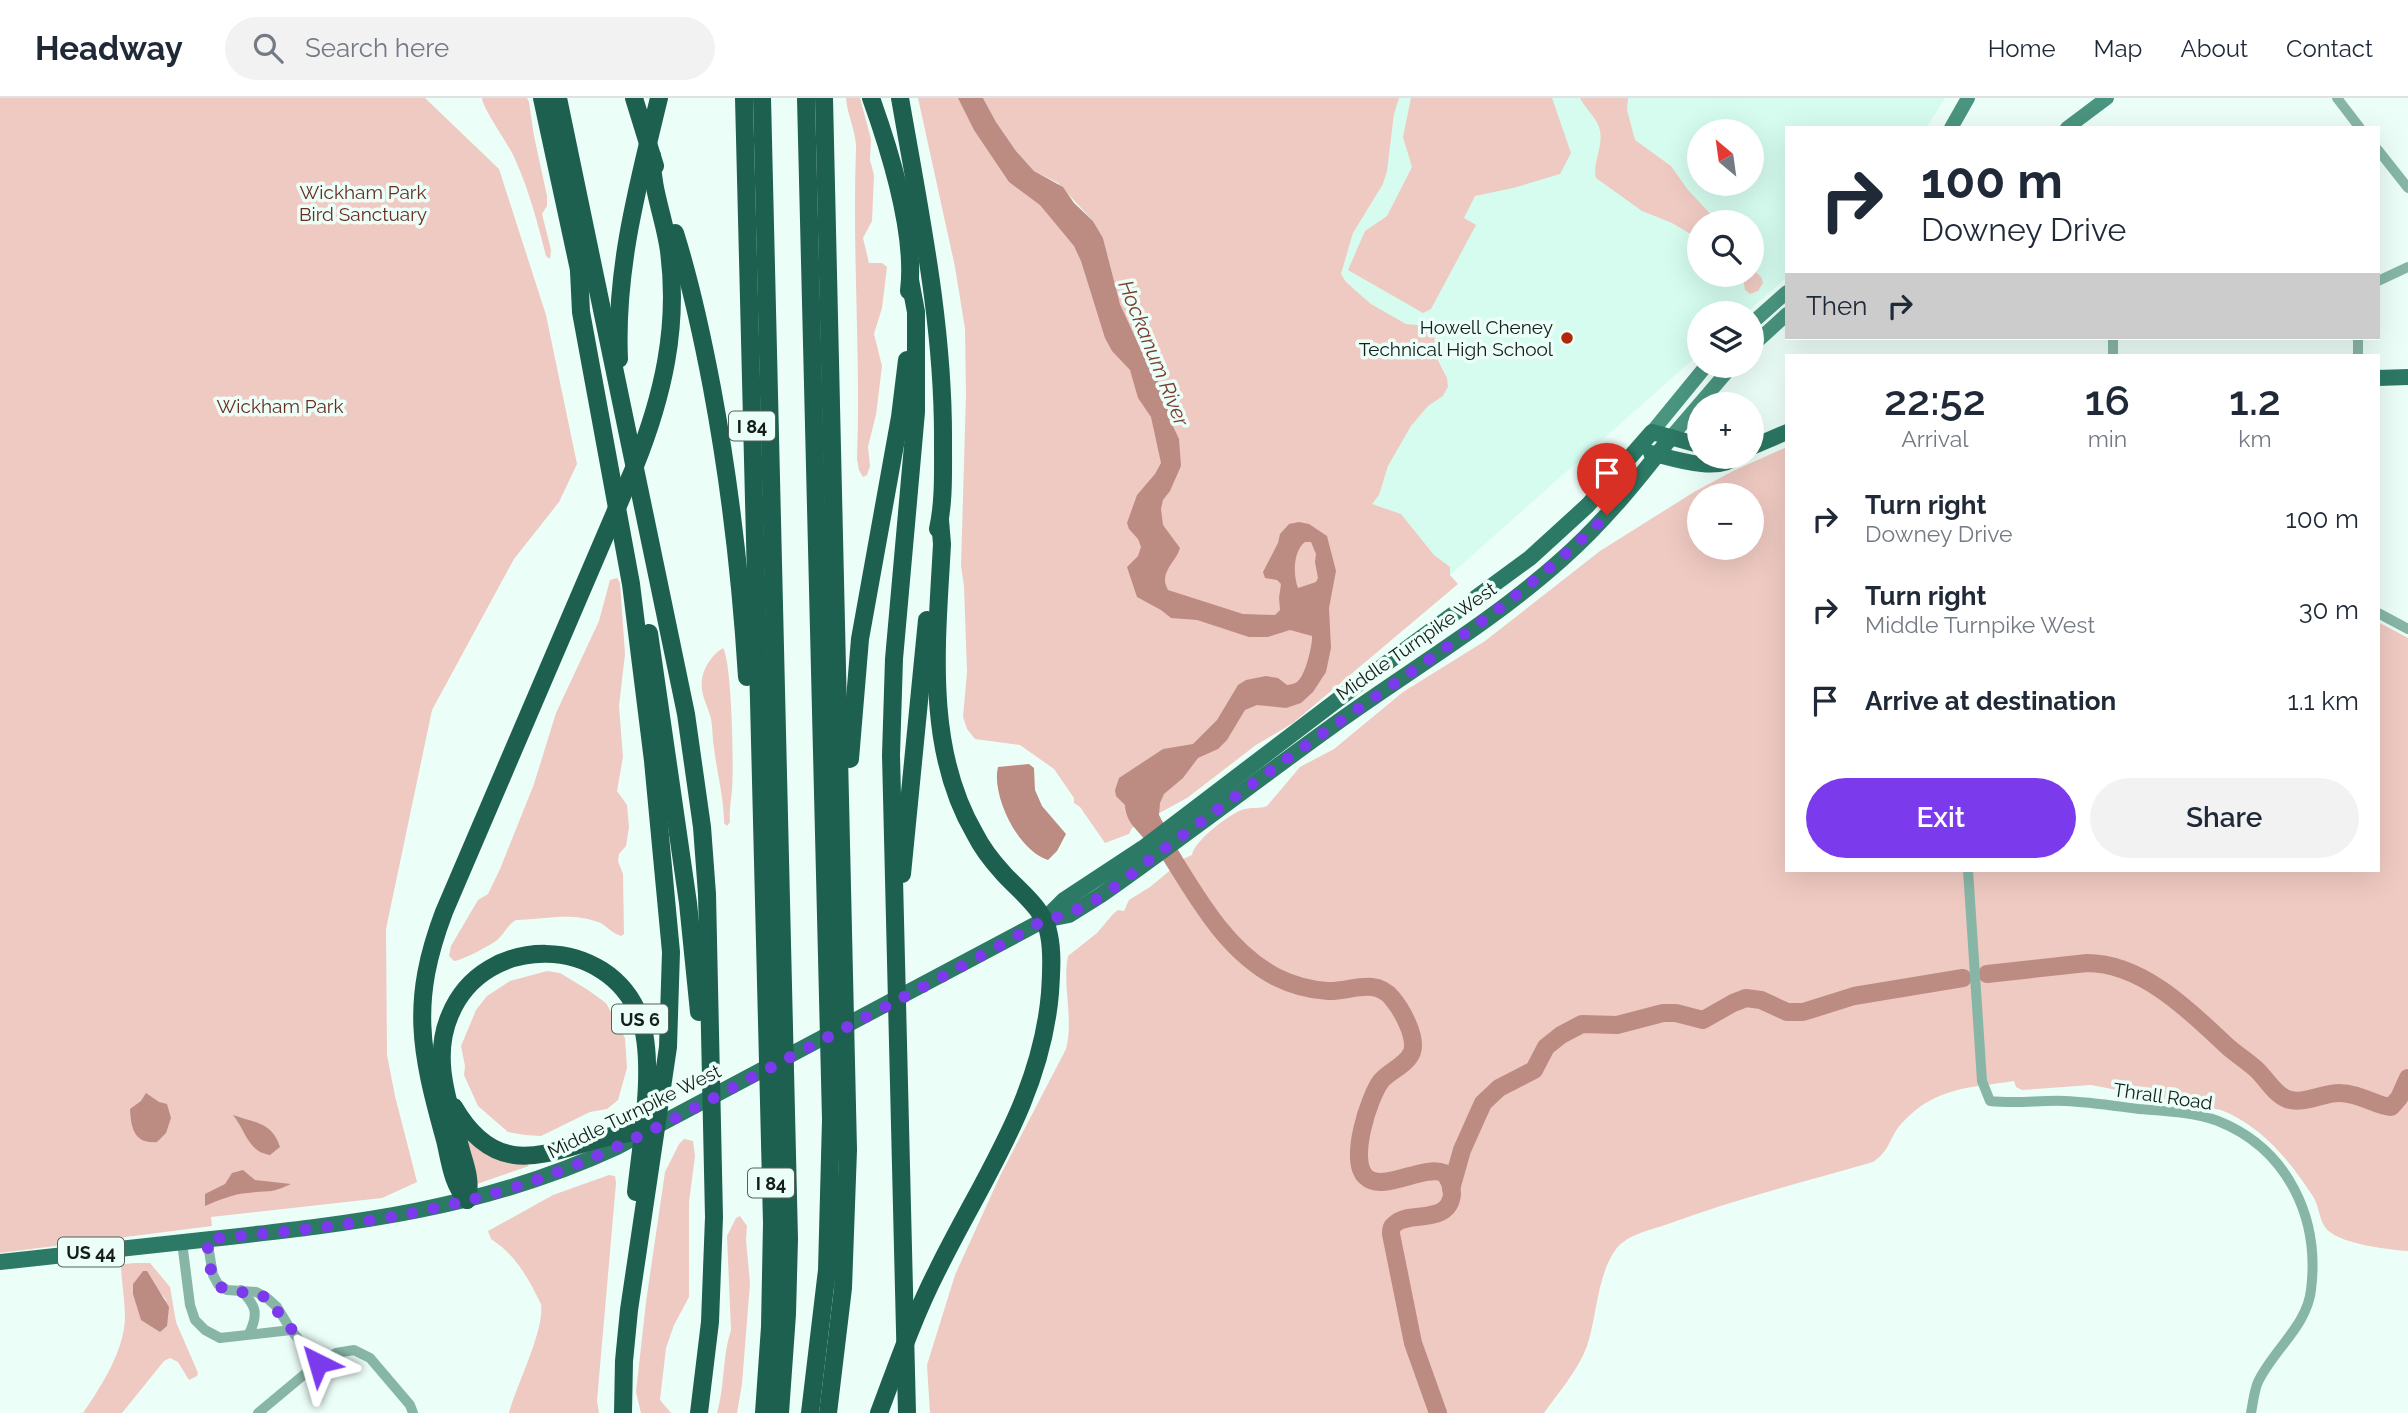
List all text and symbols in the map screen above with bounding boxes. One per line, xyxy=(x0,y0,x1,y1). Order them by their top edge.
search box xyxy=(225,17,715,80)
text: Headway xyxy=(35,29,183,68)
icon: search xyxy=(249,29,287,67)
text: Search here xyxy=(305,33,449,63)
text: Home xyxy=(1988,34,2056,63)
text: Map xyxy=(2094,34,2142,63)
text: About xyxy=(2180,34,2248,63)
text: Contact xyxy=(2286,34,2373,63)
north arrow xyxy=(1687,119,1764,196)
map controls xyxy=(1687,119,1764,560)
text: 100 m xyxy=(1921,152,2063,209)
icon: right xyxy=(1806,154,1897,245)
park label: Wickham Park Bird Sanctuary xyxy=(299,181,427,225)
button: search xyxy=(1687,210,1764,287)
text: Downey Drive xyxy=(1921,211,2126,248)
water label: Hockanum River xyxy=(1113,276,1195,430)
icon: right xyxy=(1881,287,1919,325)
text: Then xyxy=(1806,291,1867,321)
button: layers xyxy=(1687,301,1764,378)
place label: Howell Cheney Technical High School xyxy=(1359,316,1554,360)
marker: Howell Cheney Technical High School xyxy=(1559,330,1575,346)
text: 22:52 xyxy=(1884,376,1986,425)
text: 16 xyxy=(2085,376,2130,425)
text: 1.2 xyxy=(2229,376,2281,425)
button: + xyxy=(1687,392,1764,469)
park label: Wickham Park xyxy=(216,395,344,417)
road number: I 84 xyxy=(729,412,775,440)
text: Arrival xyxy=(1901,425,1969,452)
text: min xyxy=(2088,425,2127,452)
text: km xyxy=(2238,425,2272,452)
pin xyxy=(1577,443,1637,515)
icon: arrive xyxy=(1588,454,1626,492)
button: − xyxy=(1687,483,1764,560)
text: Turn right xyxy=(1865,490,1986,520)
icon: right xyxy=(1806,500,1844,538)
text: 100 m xyxy=(2286,504,2359,534)
text: Downey Drive xyxy=(1865,520,2013,547)
street label: Middle Turnpike West xyxy=(1332,577,1501,705)
text: Turn right xyxy=(1865,581,1986,611)
icon: right xyxy=(1806,591,1844,629)
text: 30 m xyxy=(2299,595,2359,625)
text: Middle Turnpike West xyxy=(1865,611,2095,638)
icon: arrive xyxy=(1806,682,1844,720)
text: Arrive at destination xyxy=(1865,686,2116,716)
text: 1.1 km xyxy=(2288,686,2359,716)
button: Exit xyxy=(1806,778,2076,858)
button: Share xyxy=(2090,778,2359,858)
road number: US 6 xyxy=(612,1004,668,1034)
street label: Middle Turnpike West xyxy=(544,1059,725,1163)
street label: Thrall Road xyxy=(2112,1078,2214,1114)
road number: I 84 xyxy=(748,1168,794,1198)
road number: US 44 xyxy=(58,1238,124,1266)
position arrow xyxy=(281,1326,355,1400)

